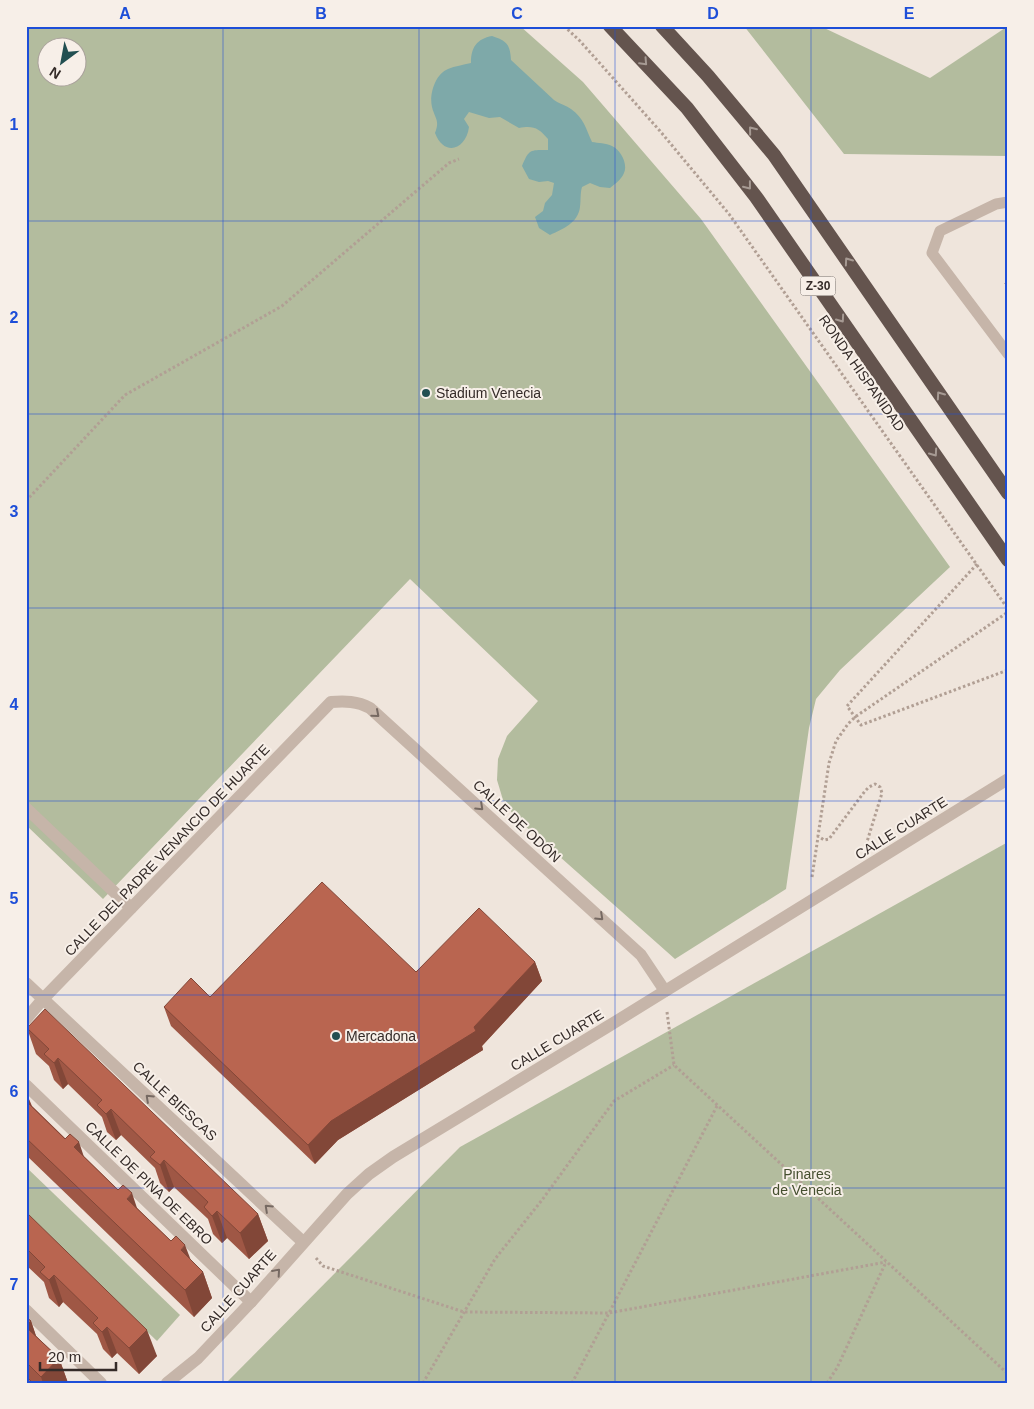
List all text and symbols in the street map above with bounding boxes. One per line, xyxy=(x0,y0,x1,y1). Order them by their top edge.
text: A xyxy=(119,5,131,22)
text: B xyxy=(315,5,327,22)
text: C xyxy=(511,5,523,22)
text: D xyxy=(707,5,719,22)
text: E xyxy=(904,5,915,22)
north arrow xyxy=(38,38,88,88)
one-way arrow xyxy=(638,56,647,65)
text: N xyxy=(47,64,64,82)
text: 1 xyxy=(10,116,19,133)
one-way arrow xyxy=(750,127,758,136)
one-way arrow xyxy=(742,180,751,190)
one-way arrow xyxy=(845,258,854,267)
road number: Z-30 xyxy=(800,276,836,296)
text: 2 xyxy=(10,309,19,326)
street label: RONDA HISPANIDAD xyxy=(816,312,908,434)
one-way arrow xyxy=(835,314,844,323)
place label: Stadium Venecia xyxy=(436,385,541,401)
marker: Stadium Venecia xyxy=(420,387,432,399)
one-way arrow xyxy=(937,391,946,401)
one-way arrow xyxy=(928,447,937,457)
text: 3 xyxy=(10,503,19,520)
text: 4 xyxy=(10,696,19,713)
one-way arrow xyxy=(370,708,379,717)
street label: CALLE DEL PADRE VENANCIO DE HUARTE xyxy=(61,741,273,959)
street label: CALLE DE ODÓN xyxy=(470,776,564,866)
street label: CALLE CUARTE xyxy=(852,793,950,863)
one-way arrow xyxy=(474,801,483,810)
text: 5 xyxy=(10,890,19,907)
one-way arrow xyxy=(594,911,603,920)
street label: CALLE CUARTE xyxy=(508,1006,606,1074)
place label: Mercadona xyxy=(346,1028,416,1044)
marker: Mercadona xyxy=(330,1030,342,1042)
street label: CALLE BIESCAS xyxy=(130,1058,220,1144)
text: 6 xyxy=(10,1083,19,1100)
one-way arrow xyxy=(145,1095,154,1104)
street label: CALLE DE PINA DE EBRO xyxy=(82,1118,216,1248)
park label: Pinares de Venecia xyxy=(772,1166,842,1198)
one-way arrow xyxy=(264,1205,273,1214)
street label: CALLE CUARTE xyxy=(197,1246,279,1336)
one-way arrow xyxy=(271,1269,280,1278)
text: 7 xyxy=(10,1276,19,1293)
scale bar xyxy=(40,1339,116,1371)
text: 20 m xyxy=(48,1348,81,1365)

